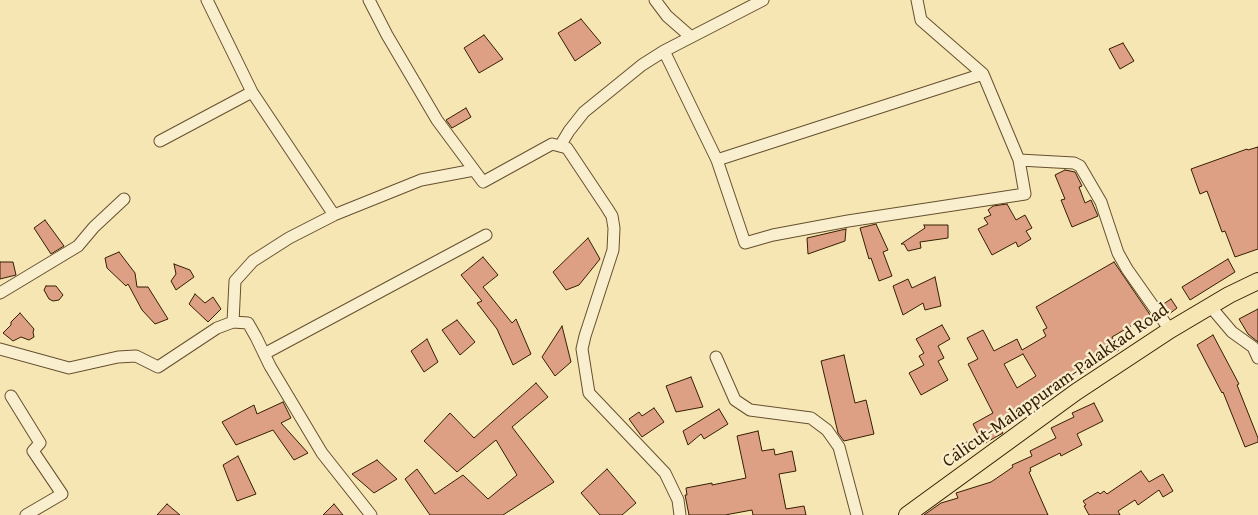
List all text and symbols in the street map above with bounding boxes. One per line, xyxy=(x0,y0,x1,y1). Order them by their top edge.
street label: Calicut-Malappuram-Palakkad Road xyxy=(939,299,1173,473)

